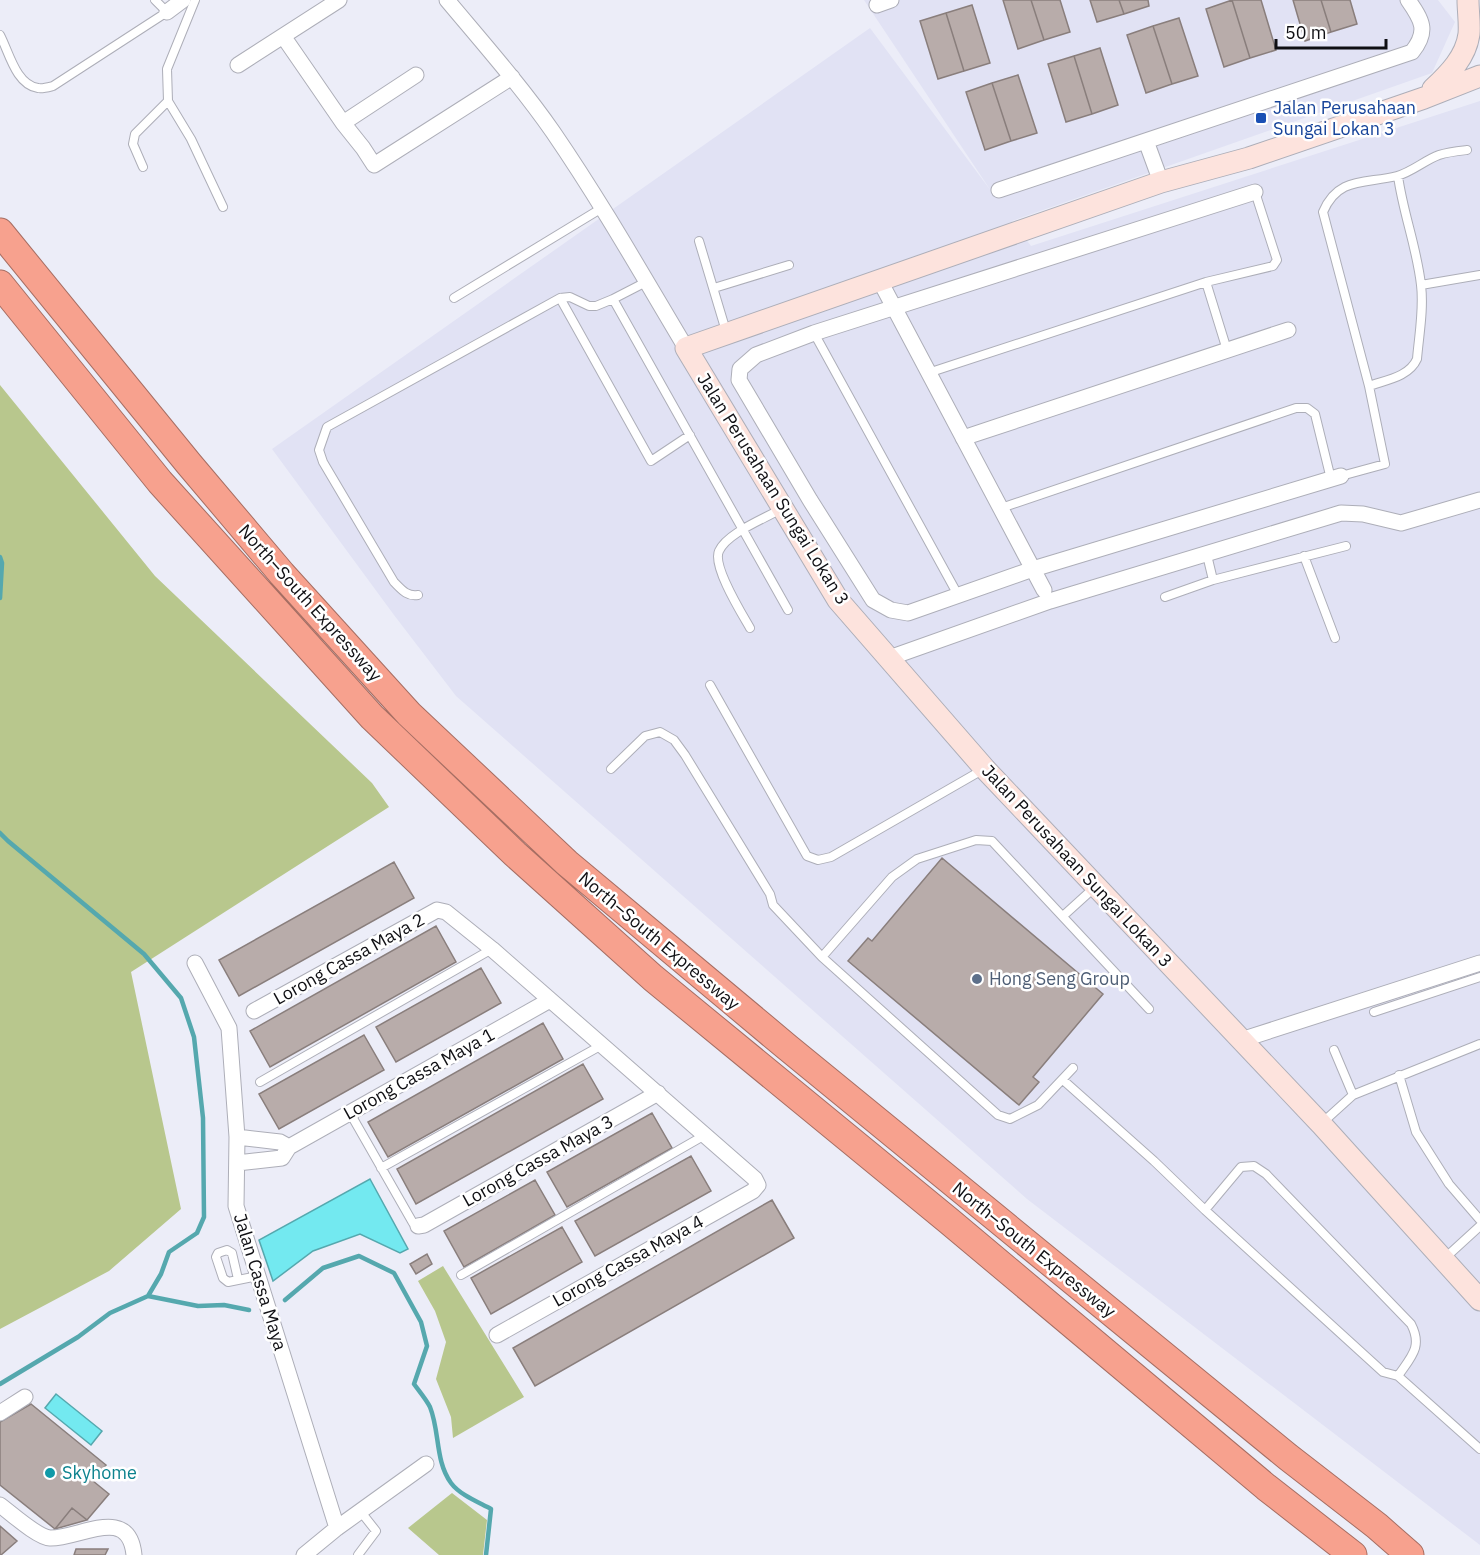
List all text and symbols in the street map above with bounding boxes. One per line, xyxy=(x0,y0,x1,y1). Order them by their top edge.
scale bar xyxy=(1276,12,1386,50)
text: 50 m xyxy=(1285,21,1327,44)
place label: Jalan Perusahaan Sungai Lokan 3 xyxy=(1273,96,1416,140)
marker: Jalan Perusahaan Sungai Lokan 3 xyxy=(1254,111,1268,125)
street label: Jalan Perusahaan Sungai Lokan 3 xyxy=(692,368,855,609)
street label: North–South Expressway xyxy=(234,519,387,686)
street label: Jalan Perusahaan Sungai Lokan 3 xyxy=(977,759,1178,972)
street label: North–South Expressway xyxy=(574,866,745,1015)
street label: Lorong Cassa Maya 2 xyxy=(269,908,428,1010)
place label: Hong Seng Group xyxy=(989,967,1130,990)
marker: Hong Seng Group xyxy=(970,972,984,986)
street label: Lorong Cassa Maya 1 xyxy=(339,1023,498,1125)
street label: Lorong Cassa Maya 3 xyxy=(458,1110,617,1212)
street label: North–South Expressway xyxy=(948,1177,1121,1323)
street label: Lorong Cassa Maya 4 xyxy=(548,1209,707,1312)
street label: Jalan Cassa Maya xyxy=(229,1210,292,1354)
place label: Skyhome xyxy=(62,1461,137,1484)
marker: Skyhome xyxy=(43,1466,57,1480)

